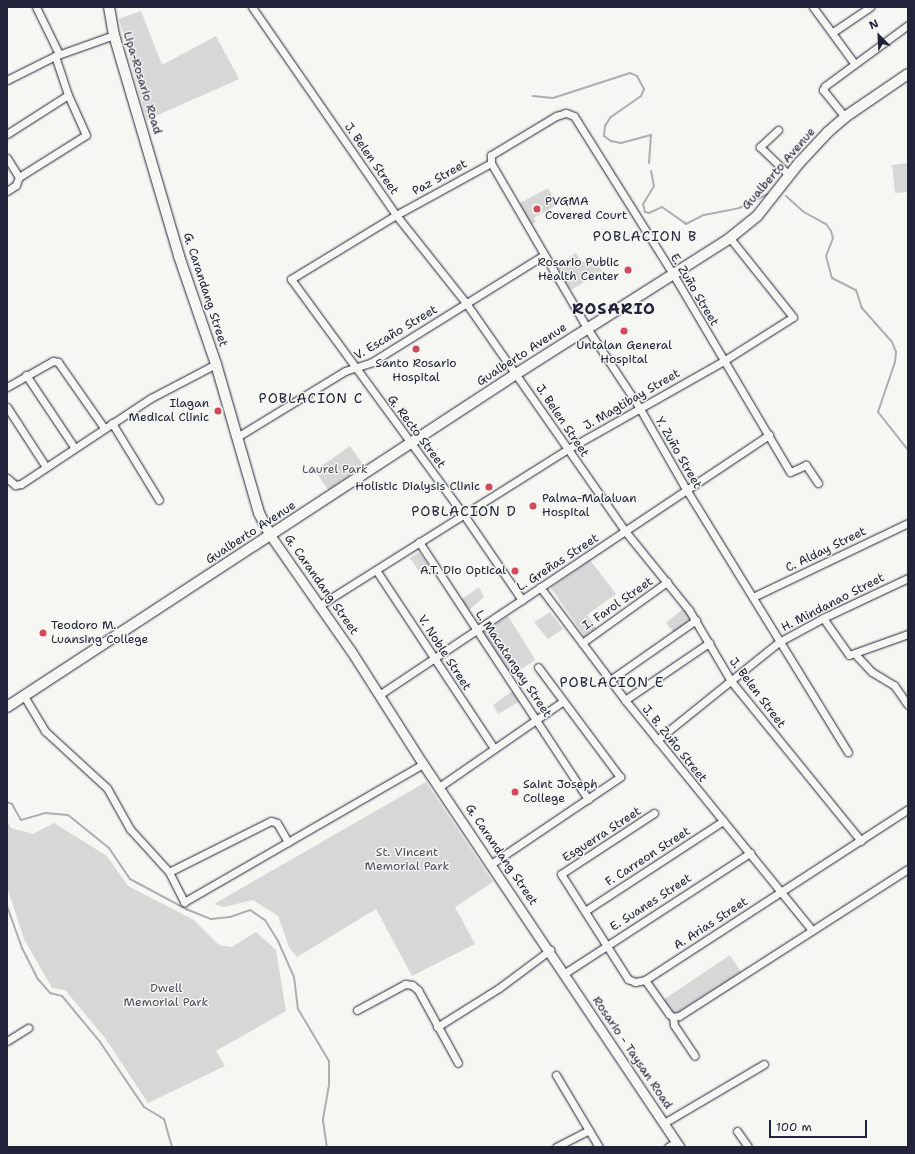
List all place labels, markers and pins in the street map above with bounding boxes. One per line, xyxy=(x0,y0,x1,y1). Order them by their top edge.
place label: PVGMA Covered Court xyxy=(545,195,627,223)
marker: PVGMA Covered Court xyxy=(532,204,542,214)
place label: Rosario Public Health Center xyxy=(538,256,619,284)
marker: Rosario Public Health Center xyxy=(622,264,634,276)
marker: Untalan General Hospital xyxy=(618,325,630,337)
place label: Untalan General Hospital xyxy=(576,339,672,367)
marker: Santo Rosario Hospital xyxy=(410,343,422,355)
place label: Santo Rosario Hospital xyxy=(375,357,457,385)
place label: Ilagan Medical Clinic xyxy=(129,397,209,425)
marker: Ilagan Medical Clinic xyxy=(212,405,224,417)
place label: Holistic Dialysis Clinic xyxy=(355,480,480,494)
marker: Holistic Dialysis Clinic xyxy=(483,481,495,493)
place label: Palma-Malaluan Hospital xyxy=(542,492,637,520)
marker: Palma-Malaluan Hospital xyxy=(527,500,539,512)
place label: A.T. Dio Optical xyxy=(420,564,506,578)
marker: A.T. Dio Optical xyxy=(509,565,521,577)
place label: Teodoro M. Luansing College xyxy=(51,619,148,647)
marker: Teodoro M. Luansing College xyxy=(38,628,48,638)
place label: Saint Joseph College xyxy=(523,778,598,806)
marker: Saint Joseph College xyxy=(510,787,520,797)

